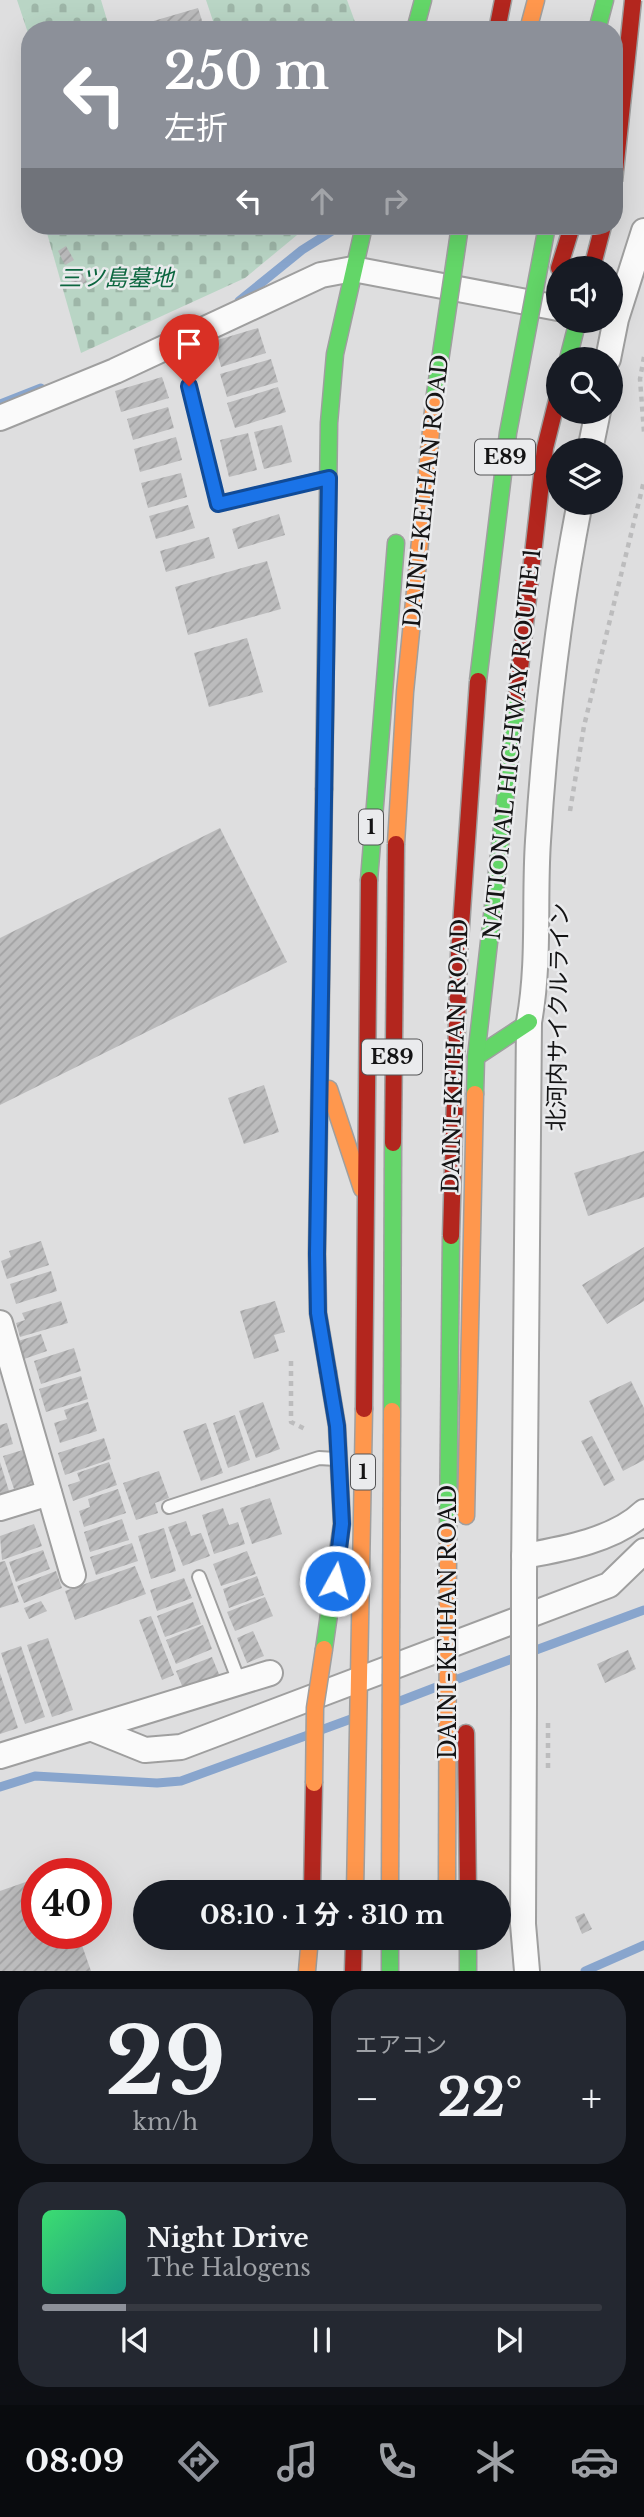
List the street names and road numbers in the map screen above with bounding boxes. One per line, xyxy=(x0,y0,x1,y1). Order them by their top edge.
street label: DAINI-KEIHAN ROAD xyxy=(398,353,454,629)
road number: E89 xyxy=(475,440,535,475)
street label: NATIONAL HIGHWAY ROUTE 1 xyxy=(478,547,546,941)
road number: 1 xyxy=(359,810,383,844)
street label: 北河内サイクルライン xyxy=(542,902,574,1132)
street label: DAINI-KEIHAN ROAD xyxy=(436,918,474,1194)
road number: E89 xyxy=(362,1040,422,1074)
road number: 1 xyxy=(351,1454,375,1490)
street label: DAINI-KEIHAN ROAD xyxy=(434,1485,462,1759)

